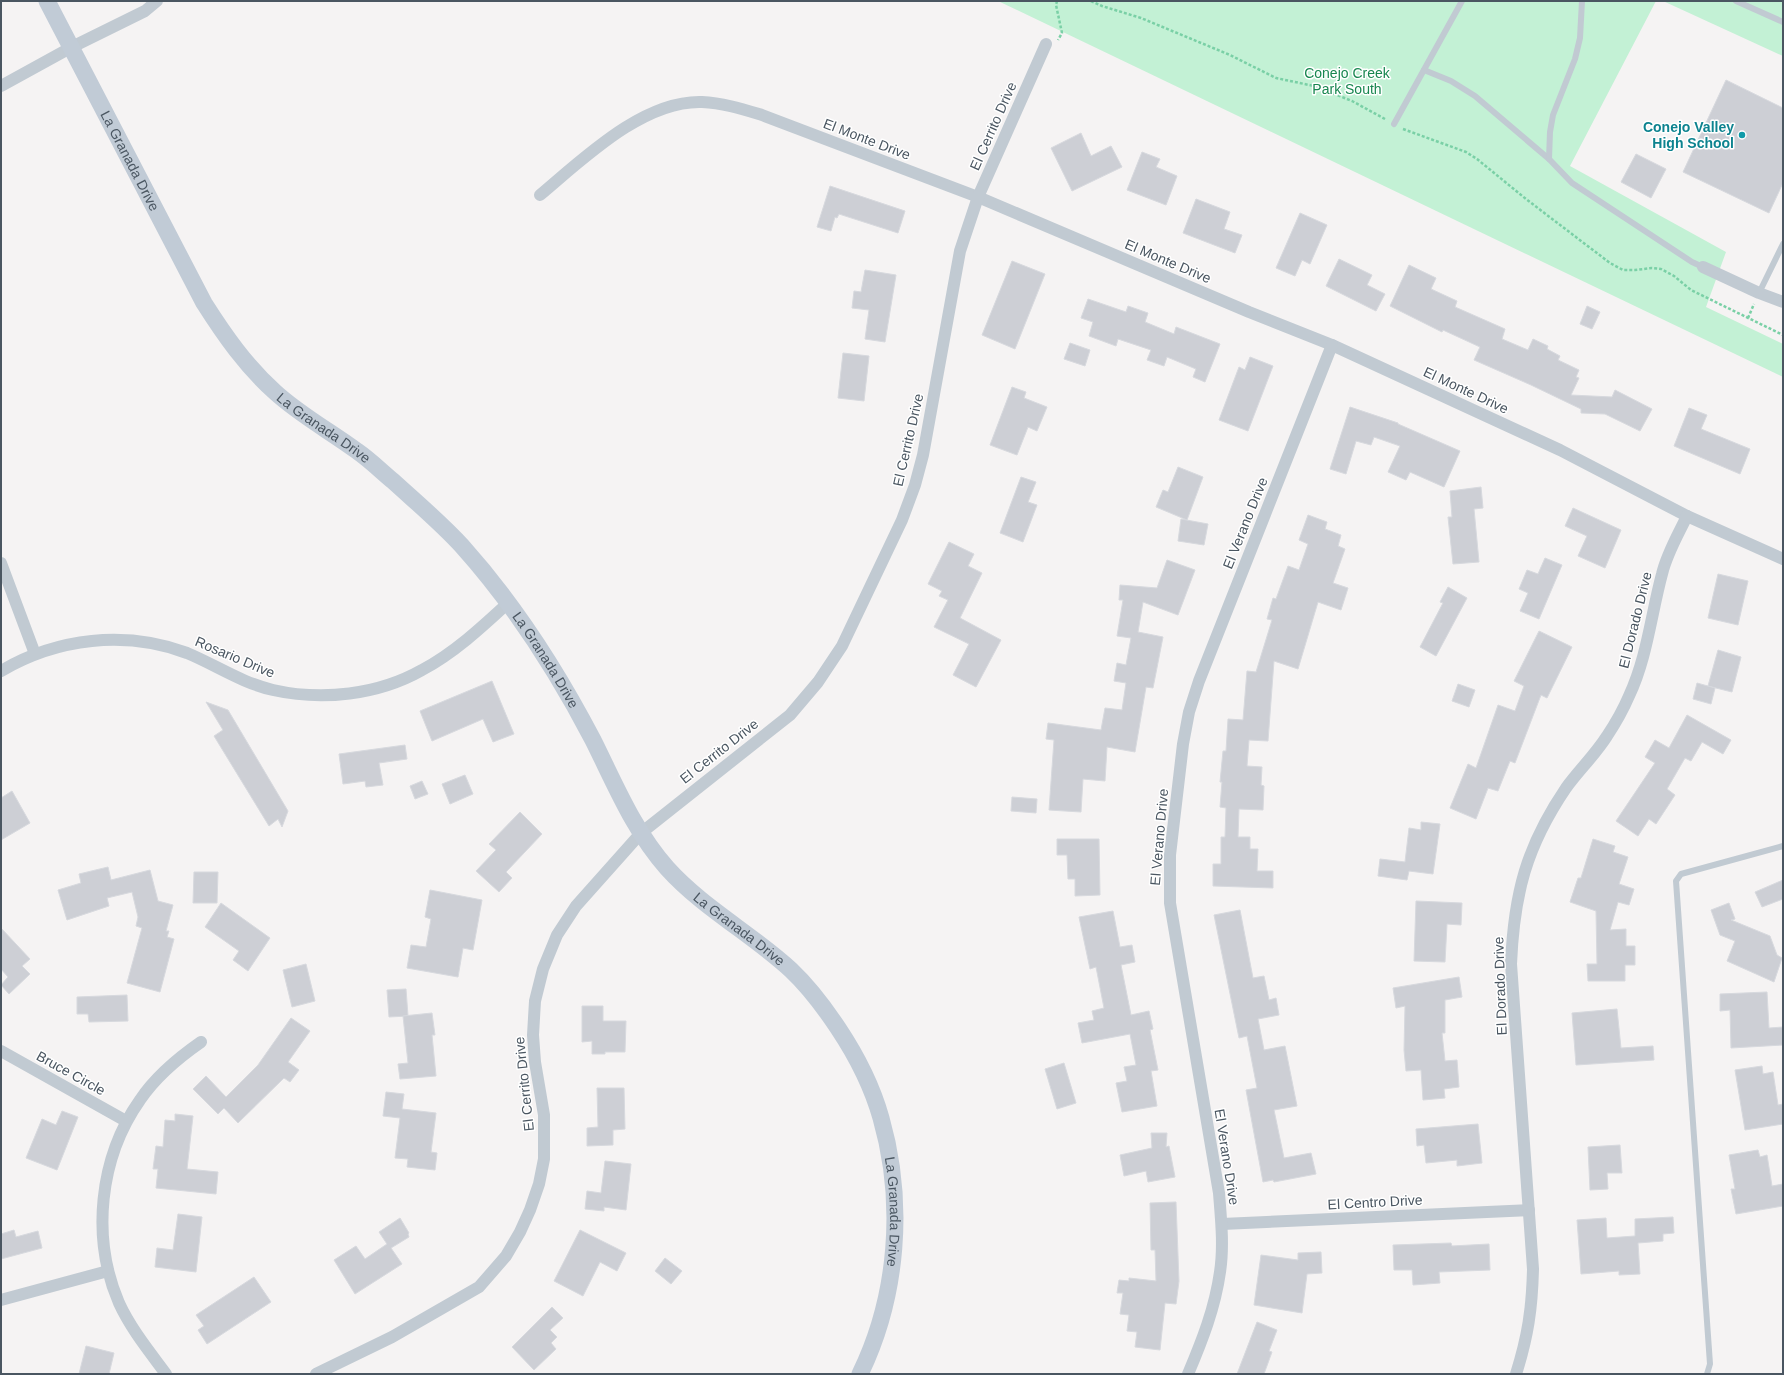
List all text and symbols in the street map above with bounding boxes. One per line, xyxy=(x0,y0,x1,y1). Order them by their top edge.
park label: Conejo Creek Park South xyxy=(1304,65,1391,97)
street label: El Cerrito Drive xyxy=(966,79,1020,173)
street label: La Granada Drive xyxy=(97,108,163,214)
street label: El Monte Drive xyxy=(821,115,913,163)
place label: Conejo Valley High School xyxy=(1643,119,1734,151)
marker: Conejo Valley High School xyxy=(1737,130,1747,140)
street label: El Monte Drive xyxy=(1123,236,1214,286)
street label: El Monte Drive xyxy=(1421,363,1511,417)
street label: La Granada Drive xyxy=(274,389,374,466)
street label: El Cerrito Drive xyxy=(890,392,927,488)
street label: El Verano Drive xyxy=(1219,475,1271,571)
street label: El Dorado Drive xyxy=(1615,570,1655,670)
street label: La Granada Drive xyxy=(509,609,582,711)
street label: Rosario Drive xyxy=(193,633,277,681)
street label: El Cerrito Drive xyxy=(677,715,761,787)
street label: El Verano Drive xyxy=(1147,788,1171,886)
street label: La Granada Drive xyxy=(690,889,788,969)
street label: El Dorado Drive xyxy=(1490,936,1510,1036)
street label: El Cerrito Drive xyxy=(511,1036,537,1132)
street label: Bruce Circle xyxy=(34,1048,108,1099)
street label: El Verano Drive xyxy=(1211,1108,1243,1206)
street label: La Granada Drive xyxy=(882,1155,903,1268)
street label: El Centro Drive xyxy=(1327,1192,1423,1212)

